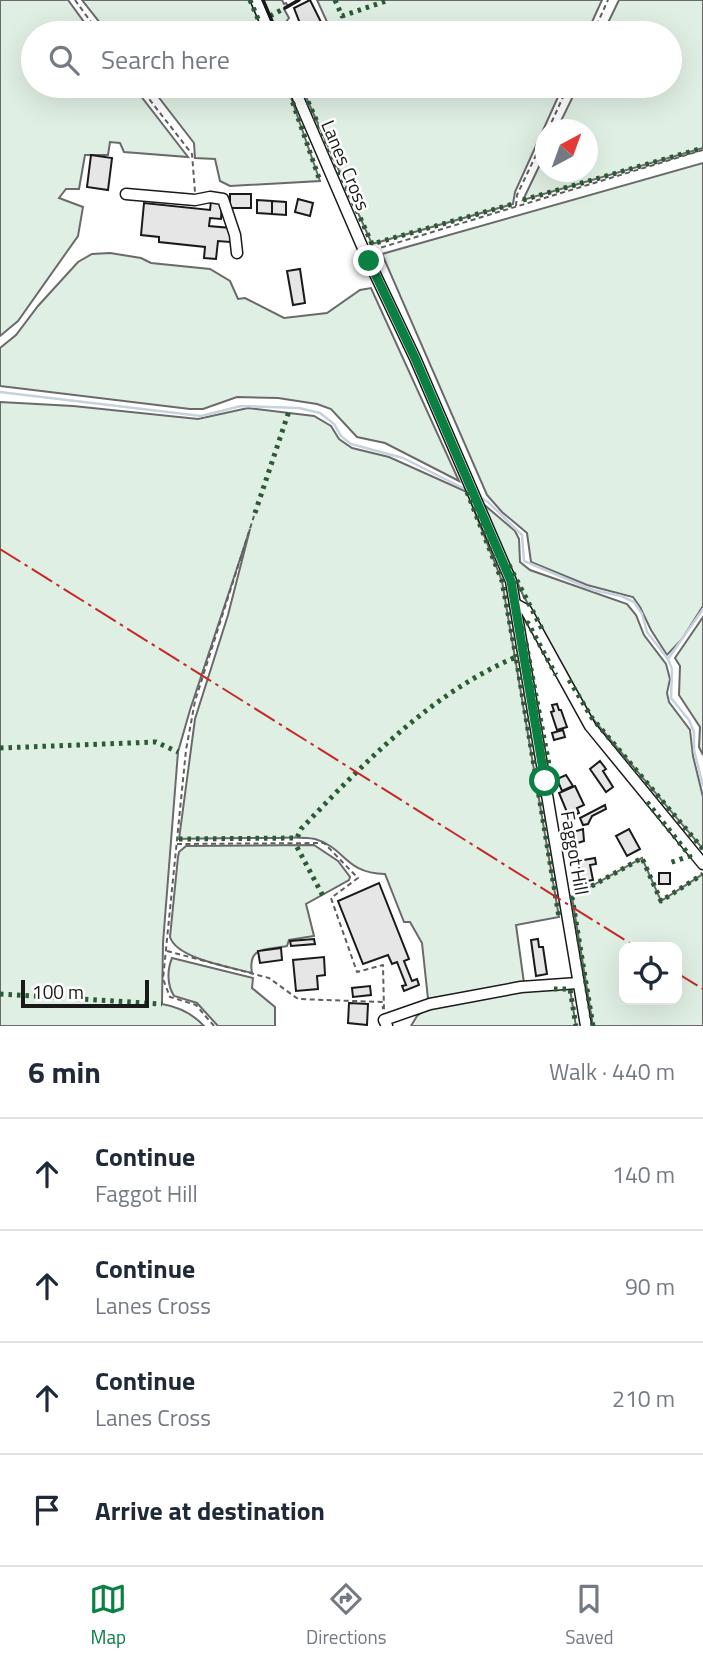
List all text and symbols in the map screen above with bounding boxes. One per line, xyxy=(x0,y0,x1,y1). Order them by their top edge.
search box xyxy=(21,21,682,98)
text: Search here xyxy=(101,40,230,79)
icon: search xyxy=(45,41,83,79)
street label: Lanes Cross xyxy=(314,115,379,215)
north arrow xyxy=(535,119,598,182)
route end xyxy=(353,245,384,276)
route start xyxy=(529,765,560,796)
street label: Faggot Hill xyxy=(554,809,597,897)
map controls xyxy=(619,942,682,1005)
button: locate xyxy=(619,942,682,1005)
scale bar xyxy=(21,977,149,1009)
text: 100 m xyxy=(32,977,84,1006)
text: 6 min xyxy=(28,1049,101,1095)
text: Walk · 440 m xyxy=(549,1054,675,1089)
text: Continue xyxy=(95,1137,195,1176)
icon: ahead xyxy=(28,1155,66,1193)
text: 140 m xyxy=(612,1157,675,1192)
text: Faggot Hill xyxy=(95,1176,198,1211)
text: Continue xyxy=(95,1249,195,1288)
icon: ahead xyxy=(28,1267,66,1305)
text: 90 m xyxy=(625,1269,675,1304)
text: Lanes Cross xyxy=(95,1288,211,1323)
text: Continue xyxy=(95,1361,195,1400)
icon: ahead xyxy=(28,1379,66,1417)
text: 210 m xyxy=(612,1381,675,1416)
text: Lanes Cross xyxy=(95,1400,211,1435)
icon: arrive xyxy=(28,1491,66,1529)
text: Arrive at destination xyxy=(95,1491,325,1530)
tab: Map xyxy=(89,1580,127,1651)
tab: Directions xyxy=(306,1580,387,1651)
tab: Saved xyxy=(565,1580,614,1651)

